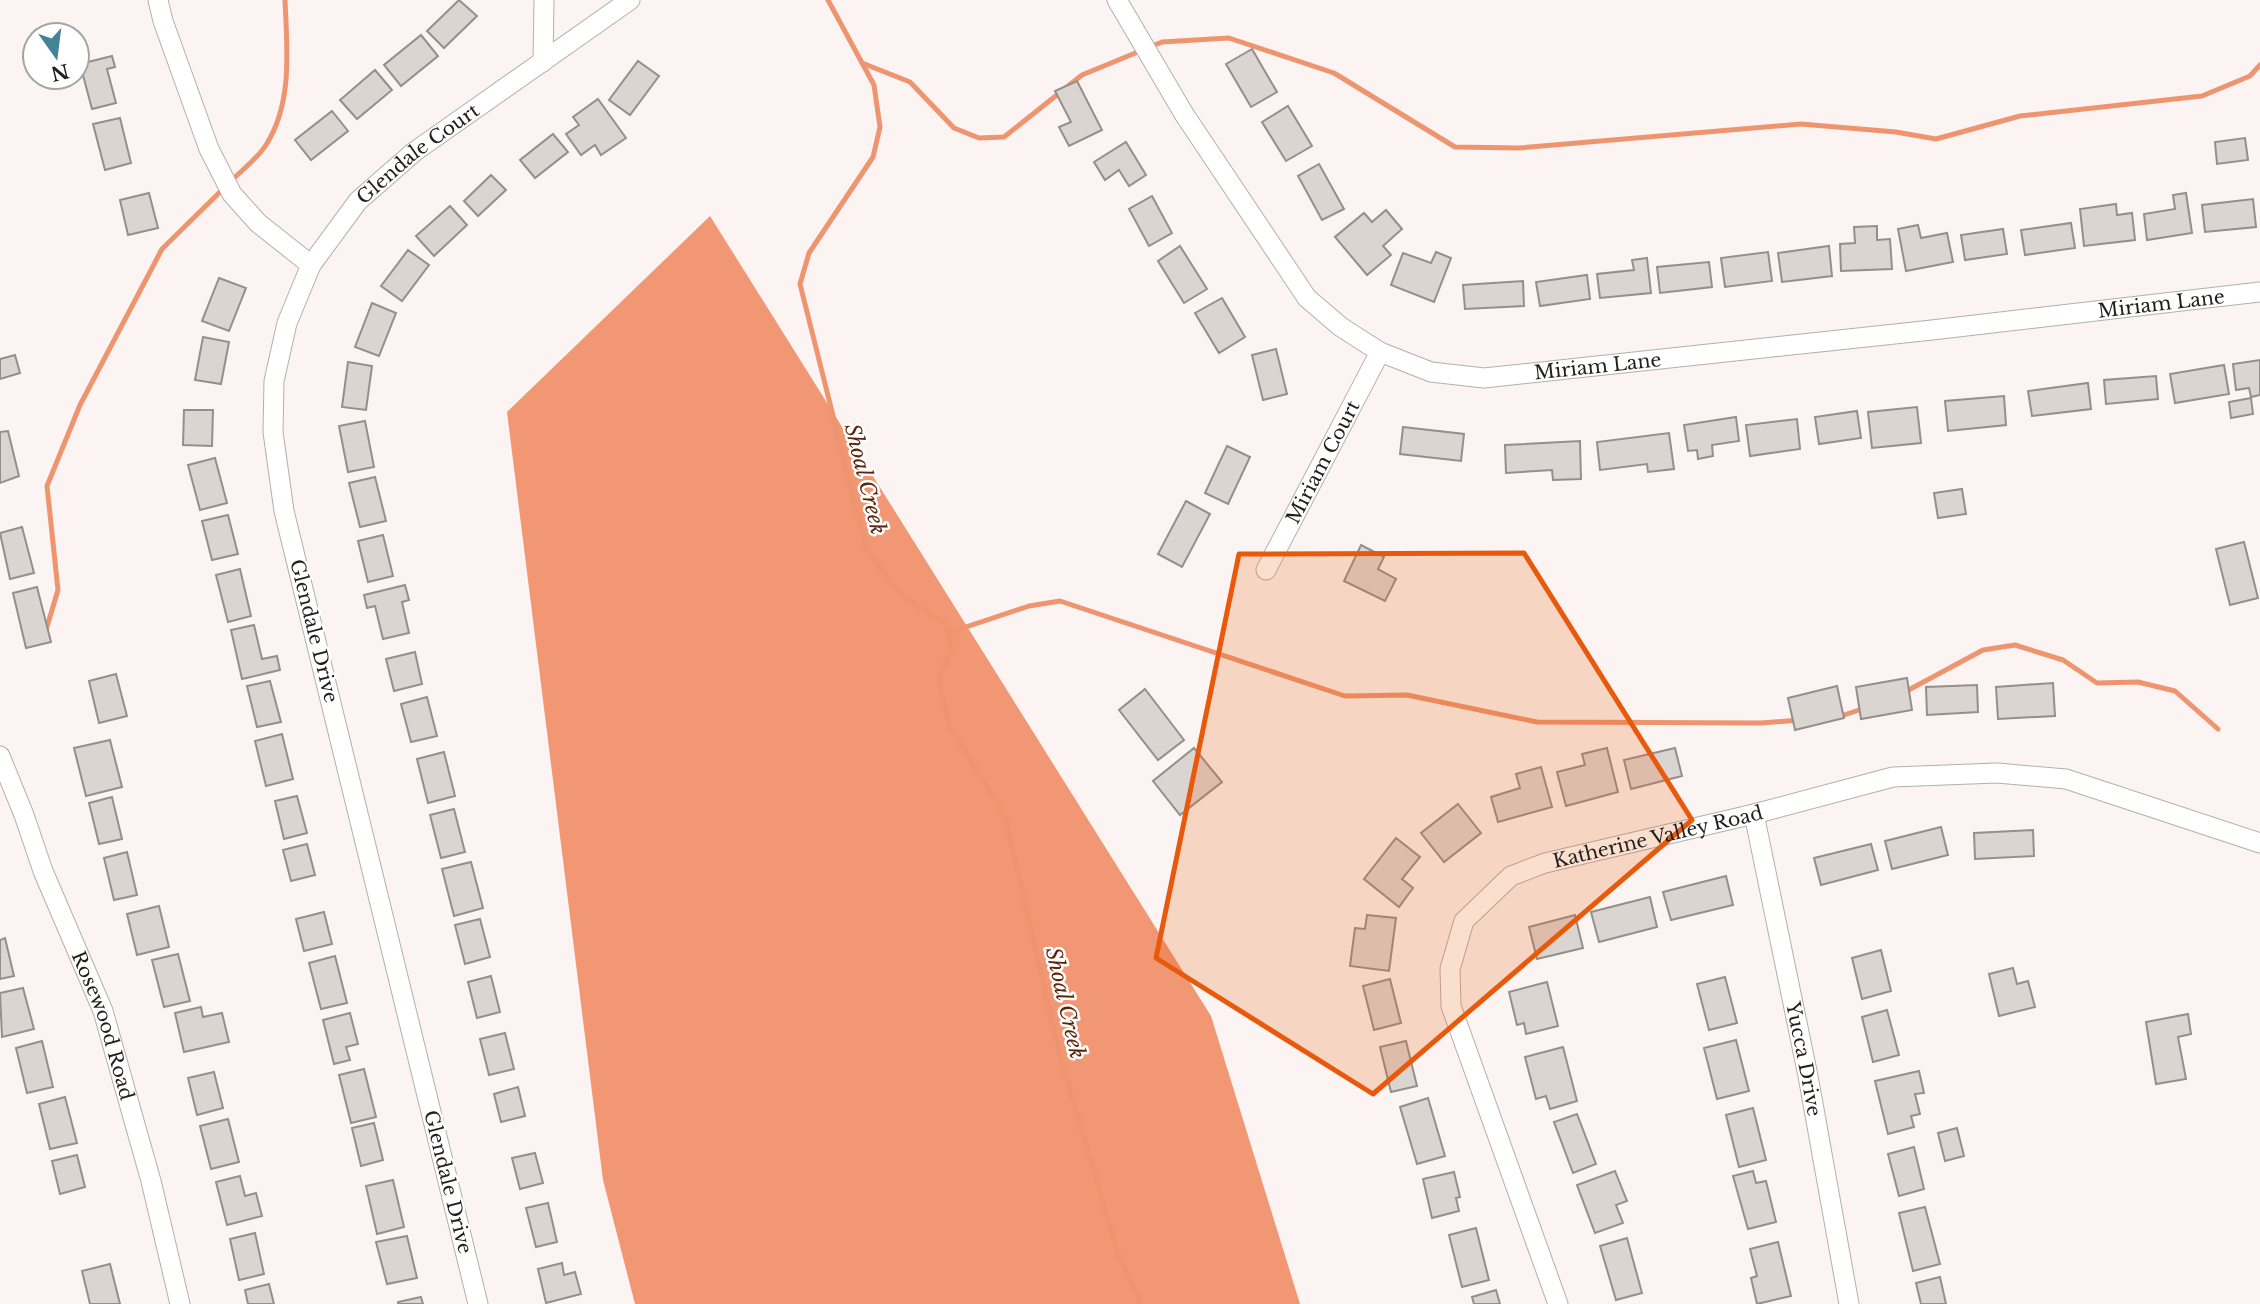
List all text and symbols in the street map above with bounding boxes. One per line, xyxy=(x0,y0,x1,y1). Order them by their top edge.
north arrow xyxy=(21,21,91,91)
text: N xyxy=(48,59,71,85)
street label: Glendale Court xyxy=(352,98,484,209)
street label: Miriam Lane xyxy=(2097,285,2226,322)
street label: Miriam Lane xyxy=(1533,348,1662,384)
street label: Miriam Court xyxy=(1281,396,1365,527)
water label: Shoal Creek xyxy=(839,421,891,537)
street label: Glendale Drive xyxy=(285,557,343,705)
street label: Katherine Valley Road xyxy=(1551,801,1766,872)
water label: Shoal Creek xyxy=(1040,945,1090,1061)
street label: Rosewood Road xyxy=(67,947,139,1103)
street label: Yucca Drive xyxy=(1781,999,1826,1118)
street label: Glendale Drive xyxy=(419,1108,477,1256)

